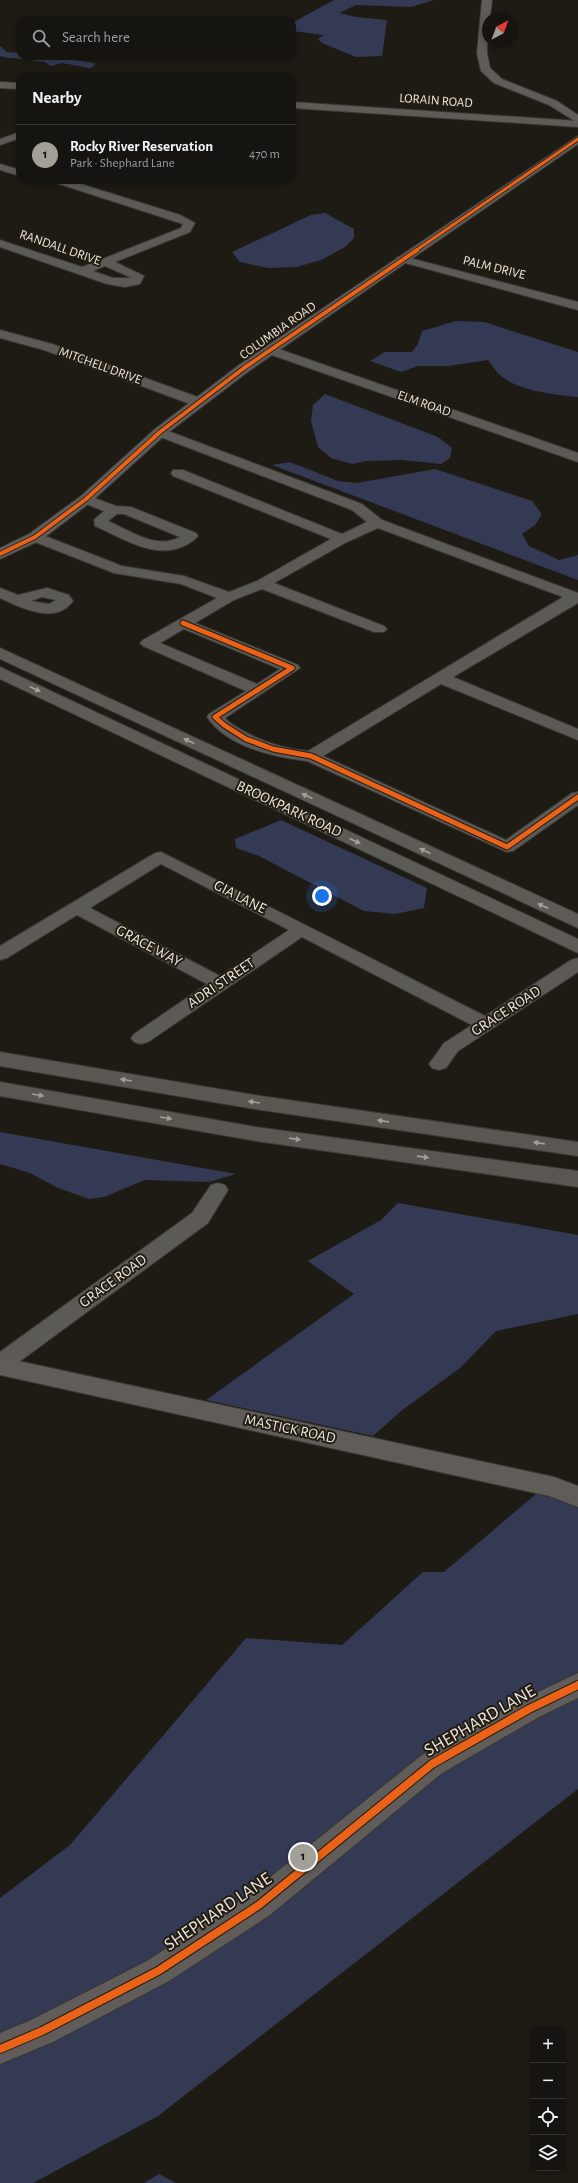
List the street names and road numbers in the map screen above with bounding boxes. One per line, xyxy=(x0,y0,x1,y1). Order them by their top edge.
street label: LORAIN ROAD xyxy=(399,92,473,110)
street label: RANDALL DRIVE xyxy=(18,228,102,268)
street label: PALM DRIVE xyxy=(461,254,527,282)
street label: COLUMBIA ROAD xyxy=(237,300,319,362)
street label: MITCHELL DRIVE xyxy=(57,345,143,387)
street label: ELM ROAD xyxy=(396,389,452,419)
street label: BROOKPARK ROAD xyxy=(234,778,344,840)
street label: GIA LANE xyxy=(211,877,269,917)
street label: GRACE WAY xyxy=(114,922,184,970)
street label: ADRI STREET xyxy=(185,955,258,1011)
street label: GRACE ROAD xyxy=(469,983,544,1039)
street label: GRACE ROAD xyxy=(77,1251,150,1310)
street label: MASTICK ROAD xyxy=(243,1412,337,1446)
street label: SHEPHARD LANE xyxy=(421,1682,539,1760)
street label: SHEPHARD LANE xyxy=(161,1869,275,1954)

